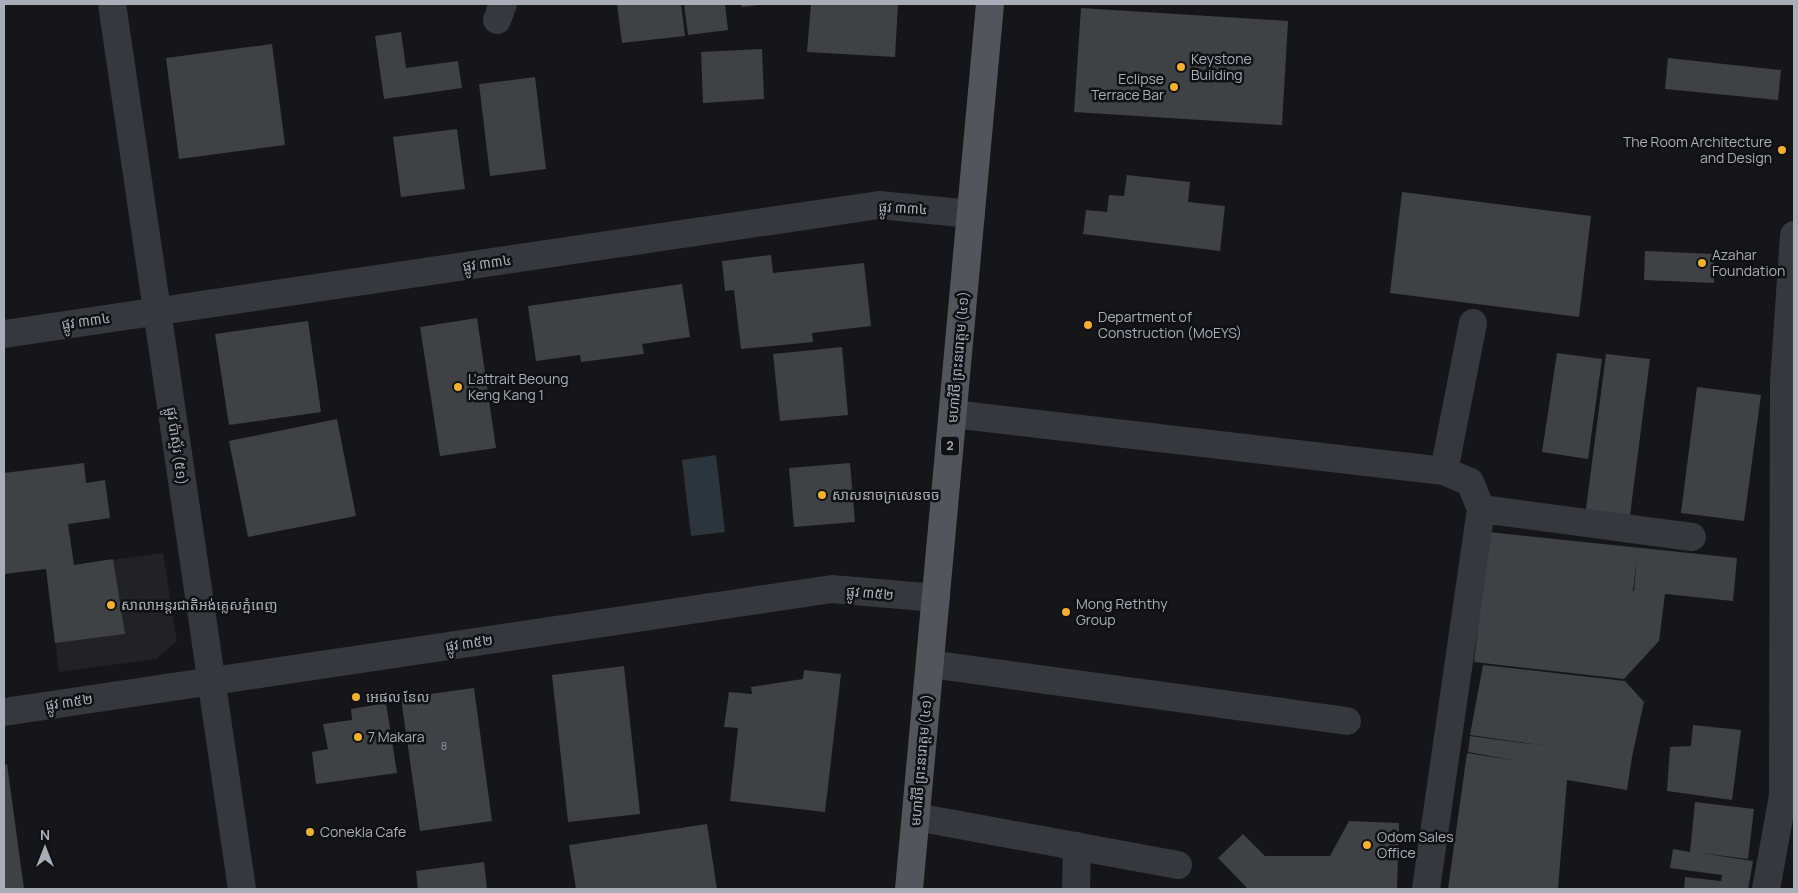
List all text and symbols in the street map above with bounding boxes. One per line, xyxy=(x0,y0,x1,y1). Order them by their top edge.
place label: Keystone Building xyxy=(1191,49,1252,84)
marker: Keystone Building xyxy=(1175,61,1187,73)
place label: Eclipse Terrace Bar xyxy=(1091,69,1164,104)
marker: Eclipse Terrace Bar xyxy=(1168,81,1180,93)
place label: The Room Architecture and Design xyxy=(1623,132,1772,167)
marker: The Room Architecture and Design xyxy=(1776,144,1788,156)
street label: ផ្លូវ ៣៣៤ xyxy=(878,197,928,221)
place label: Azahar Foundation xyxy=(1712,245,1785,280)
street label: ផ្លូវ ៣៣៤ xyxy=(461,250,513,278)
marker: Azahar Foundation xyxy=(1696,257,1708,269)
street label: មហាវិថី ព្រះនរោត្តម (៤១) xyxy=(942,290,973,424)
place label: Department of Construction (MoEYS) xyxy=(1098,307,1242,342)
street label: ផ្លូវ ៣៣៤ xyxy=(60,308,112,336)
marker: Department of Construction (MoEYS) xyxy=(1082,319,1094,331)
place label: L’attrait Beoung Keng Kang 1 xyxy=(468,369,569,404)
marker: L’attrait Beoung Keng Kang 1 xyxy=(452,381,464,393)
street label: ផ្លូវ ប៉ាស្ទ័រ (៥១) xyxy=(159,406,192,487)
road number: 2 xyxy=(941,436,959,456)
place label: សាសនាចក្រសេនចច xyxy=(832,485,940,504)
marker: សាសនាចក្រសេនចច xyxy=(816,489,828,501)
street label: ផ្លូវ ៣៥២ xyxy=(845,581,895,607)
place label: Mong Reththy Group xyxy=(1076,594,1168,629)
place label: សាលាអន្តរជាតិអង់គ្លេសភ្នំពេញ xyxy=(121,595,278,614)
marker: សាលាអន្តរជាតិអង់គ្លេសភ្នំពេញ xyxy=(105,599,117,611)
marker: Mong Reththy Group xyxy=(1060,606,1072,618)
street label: ផ្លូវ ៣៥២ xyxy=(444,630,494,658)
place label: អេផល នែល xyxy=(366,687,430,706)
street label: ផ្លូវ ៣៥២ xyxy=(44,689,94,717)
marker: អេផល នែល xyxy=(350,691,362,703)
street label: មហាវិថី ព្រះនរោត្តម (៤១) xyxy=(905,693,936,827)
place label: 7 Makara xyxy=(368,727,425,746)
marker: 7 Makara xyxy=(352,731,364,743)
house number: 8 xyxy=(441,738,447,753)
place label: Conekla Cafe xyxy=(320,822,406,841)
north arrow xyxy=(20,823,70,873)
text: N xyxy=(40,825,50,844)
marker: Conekla Cafe xyxy=(304,826,316,838)
place label: Odom Sales Office xyxy=(1377,827,1454,862)
marker: Odom Sales Office xyxy=(1361,839,1373,851)

